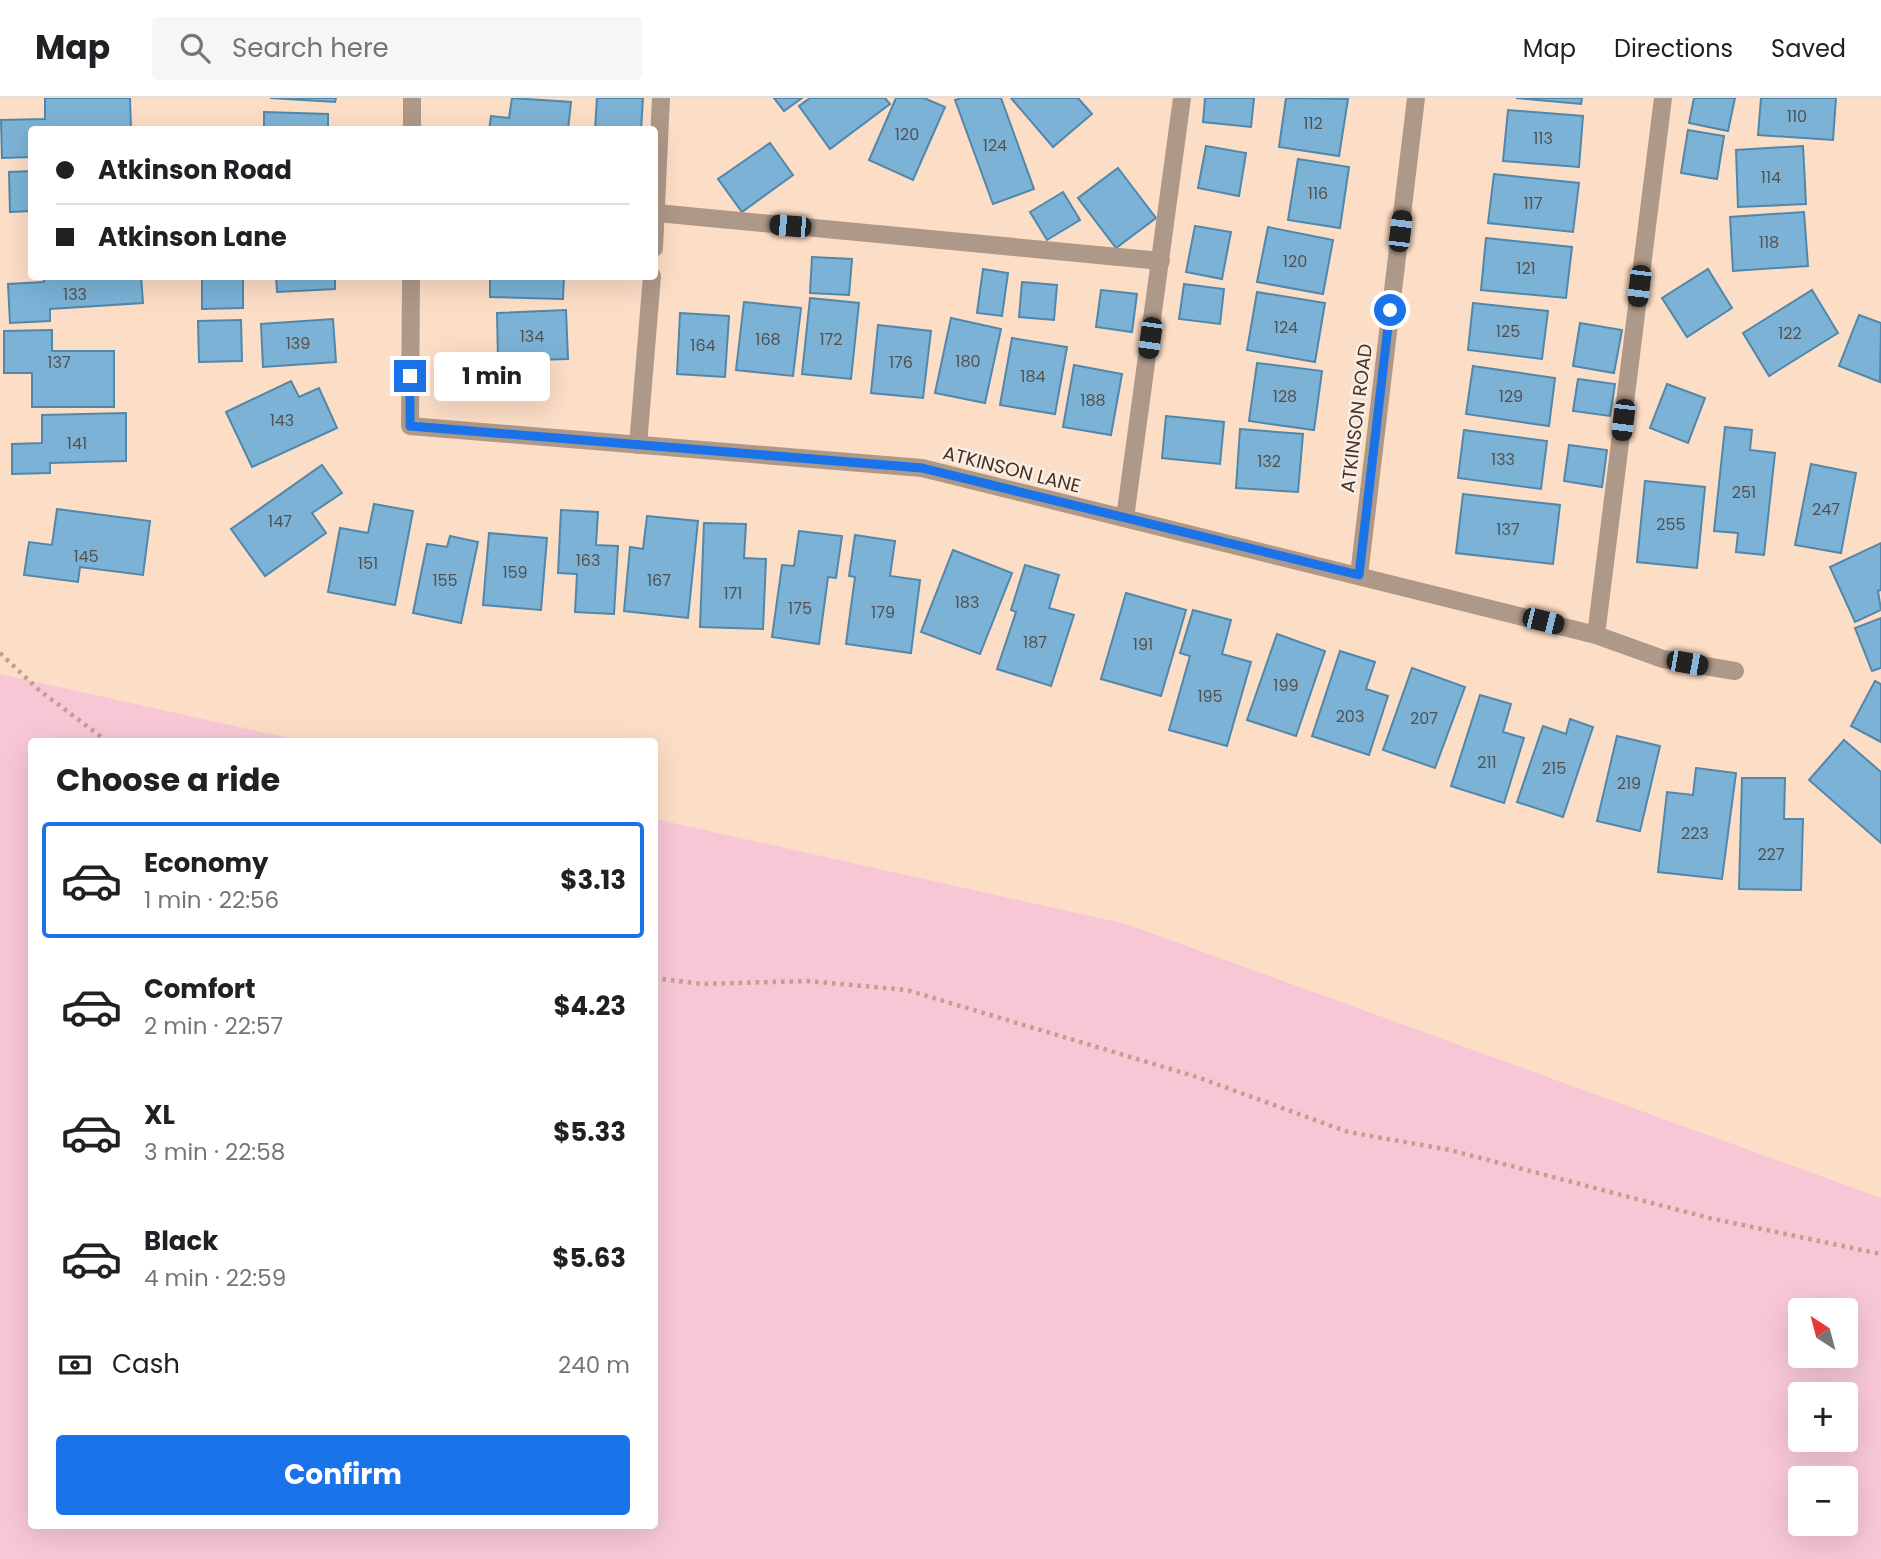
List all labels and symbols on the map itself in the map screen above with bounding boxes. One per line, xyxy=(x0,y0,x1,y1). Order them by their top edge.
house number: 110 xyxy=(1787,105,1807,128)
house number: 112 xyxy=(1303,112,1323,135)
house number: 120 xyxy=(895,123,919,146)
house number: 113 xyxy=(1533,127,1553,150)
house number: 124 xyxy=(983,134,1007,157)
house number: 114 xyxy=(1761,166,1781,189)
house number: 116 xyxy=(1308,182,1328,205)
house number: 117 xyxy=(1524,192,1543,215)
car xyxy=(1388,209,1413,253)
car xyxy=(769,214,812,238)
house number: 118 xyxy=(1759,231,1779,254)
house number: 120 xyxy=(1283,250,1307,273)
house number: 121 xyxy=(1516,257,1536,280)
car xyxy=(1627,264,1652,308)
house number: 133 xyxy=(63,283,87,306)
route start xyxy=(1374,294,1406,326)
car xyxy=(1137,316,1164,360)
house number: 124 xyxy=(1274,316,1298,339)
house number: 125 xyxy=(1496,320,1520,343)
house number: 122 xyxy=(1778,322,1802,345)
house number: 134 xyxy=(520,325,544,348)
house number: 168 xyxy=(755,328,781,351)
house number: 172 xyxy=(819,328,843,351)
house number: 139 xyxy=(286,332,310,355)
house number: 164 xyxy=(690,334,716,357)
street label: ATKINSON ROAD xyxy=(1334,342,1379,494)
house number: 180 xyxy=(955,350,981,373)
house number: 137 xyxy=(47,351,71,374)
house number: 176 xyxy=(889,351,913,374)
callout: 1 min xyxy=(434,352,550,400)
route end xyxy=(394,360,426,392)
house number: 184 xyxy=(1020,365,1046,388)
house number: 128 xyxy=(1273,385,1297,408)
house number: 129 xyxy=(1499,385,1523,408)
house number: 188 xyxy=(1080,389,1106,412)
car xyxy=(1611,398,1636,442)
house number: 143 xyxy=(270,409,294,432)
house number: 141 xyxy=(67,432,87,455)
street label: ATKINSON LANE xyxy=(940,439,1084,500)
house number: 133 xyxy=(1491,448,1515,471)
house number: 132 xyxy=(1257,450,1281,473)
house number: 251 xyxy=(1732,481,1756,504)
house number: 247 xyxy=(1812,498,1840,521)
house number: 147 xyxy=(268,510,292,533)
house number: 255 xyxy=(1656,513,1686,536)
house number: 137 xyxy=(1496,518,1520,541)
house number: 145 xyxy=(73,545,99,568)
house number: 163 xyxy=(576,549,600,572)
house number: 151 xyxy=(358,552,378,575)
house number: 159 xyxy=(502,561,528,584)
house number: 155 xyxy=(432,569,458,592)
house number: 167 xyxy=(647,569,671,592)
house number: 171 xyxy=(724,582,742,605)
house number: 183 xyxy=(955,591,979,614)
house number: 175 xyxy=(788,597,812,620)
house number: 179 xyxy=(871,601,895,624)
car xyxy=(1521,606,1566,636)
house number: 187 xyxy=(1023,631,1047,654)
house number: 191 xyxy=(1133,633,1153,656)
car xyxy=(1665,649,1710,677)
house number: 199 xyxy=(1273,674,1299,697)
house number: 195 xyxy=(1197,685,1223,708)
house number: 203 xyxy=(1336,705,1364,728)
house number: 207 xyxy=(1410,707,1438,730)
house number: 211 xyxy=(1477,751,1497,774)
house number: 215 xyxy=(1542,757,1566,780)
house number: 219 xyxy=(1617,772,1641,795)
house number: 223 xyxy=(1681,822,1709,845)
house number: 227 xyxy=(1757,843,1785,866)
north arrow xyxy=(1788,1298,1858,1368)

